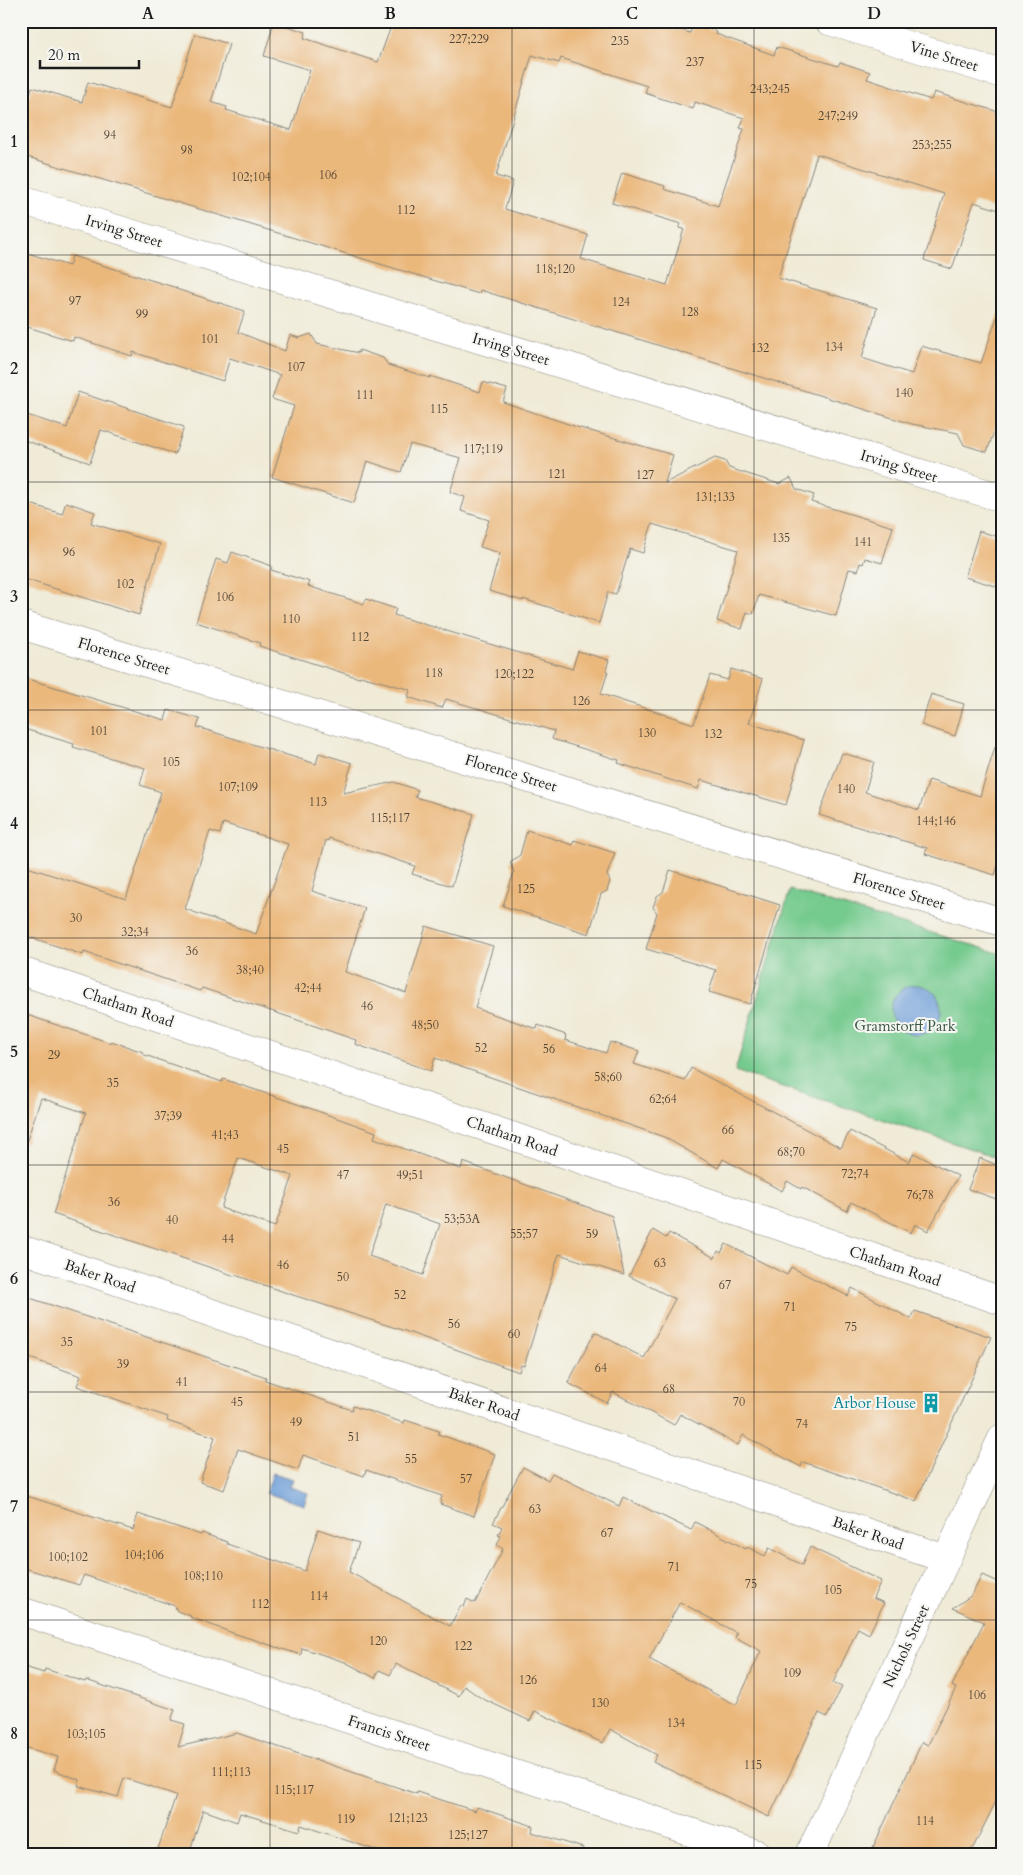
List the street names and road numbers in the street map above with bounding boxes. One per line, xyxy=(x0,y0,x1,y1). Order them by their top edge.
street label: Vine Street xyxy=(907,36,981,76)
street label: Irving Street xyxy=(83,210,165,252)
street label: Irving Street xyxy=(470,328,552,370)
street label: Irving Street xyxy=(858,445,940,487)
street label: Florence Street xyxy=(76,633,173,680)
street label: Florence Street xyxy=(463,750,560,797)
street label: Florence Street xyxy=(851,868,948,915)
street label: Chatham Road xyxy=(80,982,176,1032)
street label: Chatham Road xyxy=(464,1111,560,1161)
street label: Chatham Road xyxy=(847,1241,943,1291)
street label: Baker Road xyxy=(62,1255,138,1298)
street label: Baker Road xyxy=(446,1383,522,1426)
street label: Baker Road xyxy=(830,1512,906,1555)
street label: Nichols Street xyxy=(878,1601,934,1691)
street label: Francis Street xyxy=(345,1710,433,1756)

